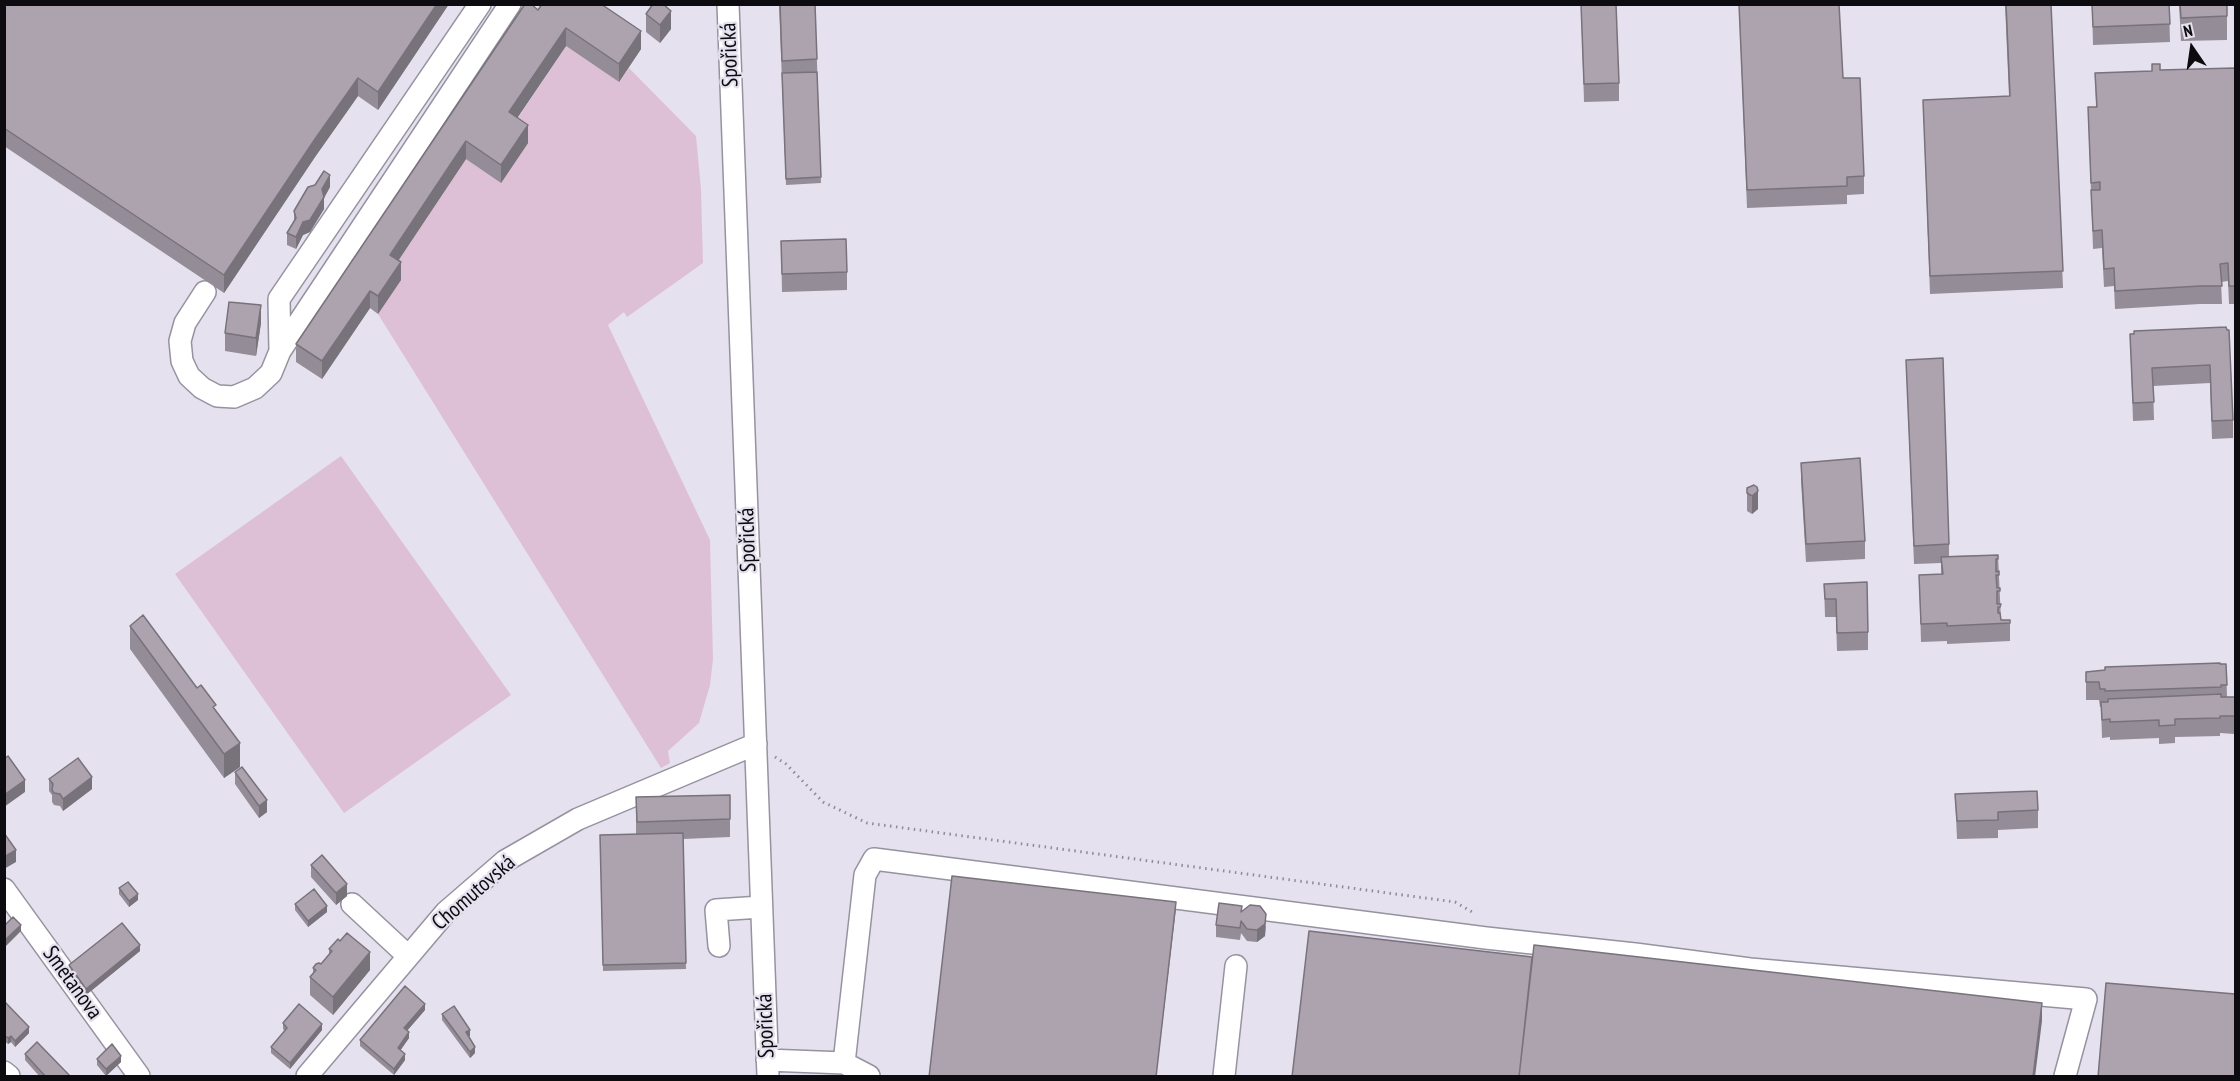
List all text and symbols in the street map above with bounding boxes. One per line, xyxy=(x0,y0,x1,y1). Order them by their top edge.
north arrow xyxy=(2162,18,2222,78)
text: N xyxy=(2181,20,2194,41)
street label: Spořická xyxy=(716,22,744,88)
street label: Spořická xyxy=(734,507,762,573)
street label: Chomutovská xyxy=(427,850,521,936)
street label: Smetanova xyxy=(37,941,107,1025)
street label: Spořická xyxy=(752,993,780,1059)

